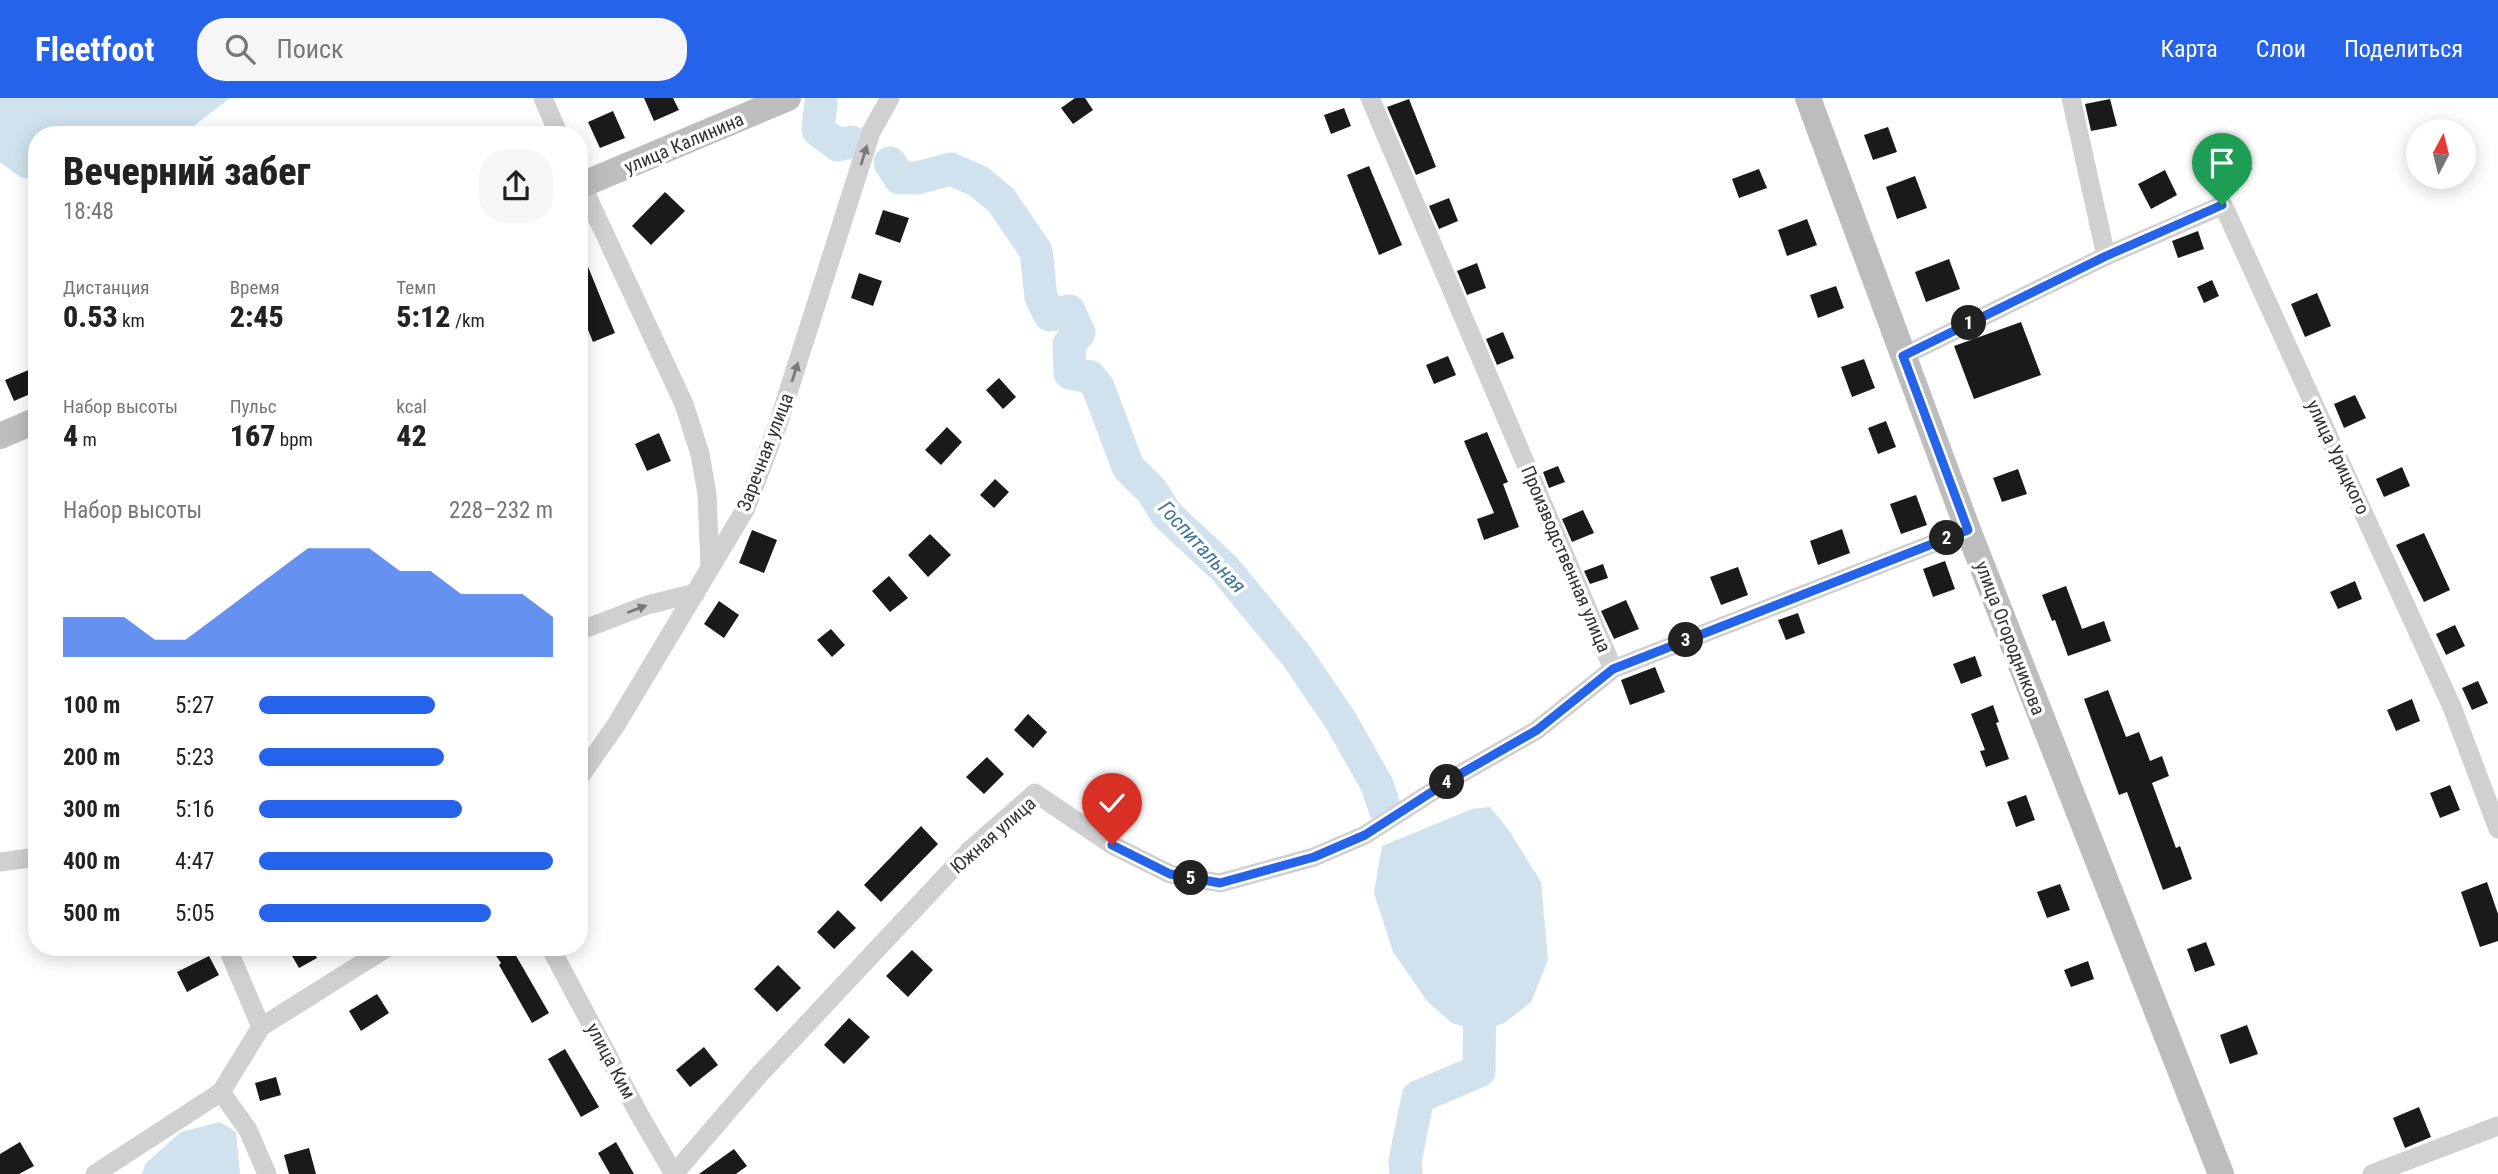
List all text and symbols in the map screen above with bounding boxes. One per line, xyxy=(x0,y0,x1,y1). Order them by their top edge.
search box xyxy=(197,18,687,81)
text: Fleetfoot xyxy=(35,30,155,69)
icon: search xyxy=(221,30,259,68)
text: Поиск xyxy=(277,34,343,64)
text: Карта xyxy=(2160,35,2218,63)
text: Слои xyxy=(2256,35,2306,63)
text: Поделиться xyxy=(2344,35,2463,63)
street label: улица Калинина xyxy=(621,107,747,179)
north arrow xyxy=(2406,119,2476,189)
map controls xyxy=(2406,119,2476,189)
pin xyxy=(2192,133,2252,205)
one-way arrow xyxy=(860,144,870,165)
icon: arrive xyxy=(2203,144,2241,182)
button: share xyxy=(479,149,553,223)
text: Вечерний забег xyxy=(63,150,311,194)
text: 18:48 xyxy=(63,198,114,225)
text: Дистанция xyxy=(63,276,150,299)
text: Время xyxy=(230,276,280,299)
text: Темп xyxy=(396,276,436,299)
text: 0.53 xyxy=(63,299,118,334)
text: 2:45 xyxy=(230,299,284,334)
text: 5:12 xyxy=(396,299,451,334)
pin: 1 xyxy=(1952,306,1986,341)
text: km xyxy=(118,309,145,332)
text: /km xyxy=(451,309,485,332)
text: 1 xyxy=(1964,311,1973,334)
one-way arrow xyxy=(790,361,801,382)
street label: Заречная улица xyxy=(732,390,798,514)
text: Набор высоты xyxy=(63,395,178,418)
text: Пульс xyxy=(230,395,277,418)
text: kcal xyxy=(396,395,427,418)
street label: улица Урицкого xyxy=(2301,396,2375,518)
text: 4 xyxy=(63,418,78,453)
text: 167 xyxy=(230,418,275,453)
text: 42 xyxy=(396,418,427,453)
text: m xyxy=(78,428,97,451)
text: bpm xyxy=(275,428,313,451)
street label: Производственная улица xyxy=(1516,462,1616,656)
water label: Госпитальная xyxy=(1153,496,1251,598)
text: Набор высоты xyxy=(63,497,202,524)
text: 228–232 m xyxy=(449,497,553,524)
pin: 2 xyxy=(1930,520,1965,556)
text: 2 xyxy=(1942,526,1951,549)
street label: улица Огородникова xyxy=(1970,558,2050,718)
one-way arrow xyxy=(626,604,647,615)
pin: 3 xyxy=(1668,622,1704,658)
text: 3 xyxy=(1681,628,1690,651)
text: 100 m xyxy=(63,692,120,719)
text: 5:27 xyxy=(175,692,214,719)
text: 200 m xyxy=(63,744,120,771)
text: 5:23 xyxy=(175,744,214,771)
pin: 4 xyxy=(1430,764,1464,800)
text: 4 xyxy=(1442,770,1451,793)
pin xyxy=(1082,773,1142,845)
icon: check xyxy=(1093,784,1131,822)
street label: Южная улица xyxy=(946,792,1040,878)
text: 300 m xyxy=(63,796,120,823)
text: 5:16 xyxy=(175,796,214,823)
text: 400 m xyxy=(63,848,120,875)
text: 4:47 xyxy=(175,848,214,875)
pin: 5 xyxy=(1174,860,1208,896)
text: 5 xyxy=(1186,866,1195,889)
text: 500 m xyxy=(63,900,120,927)
text: 5:05 xyxy=(175,900,214,927)
street label: улица Ким xyxy=(581,1019,641,1103)

